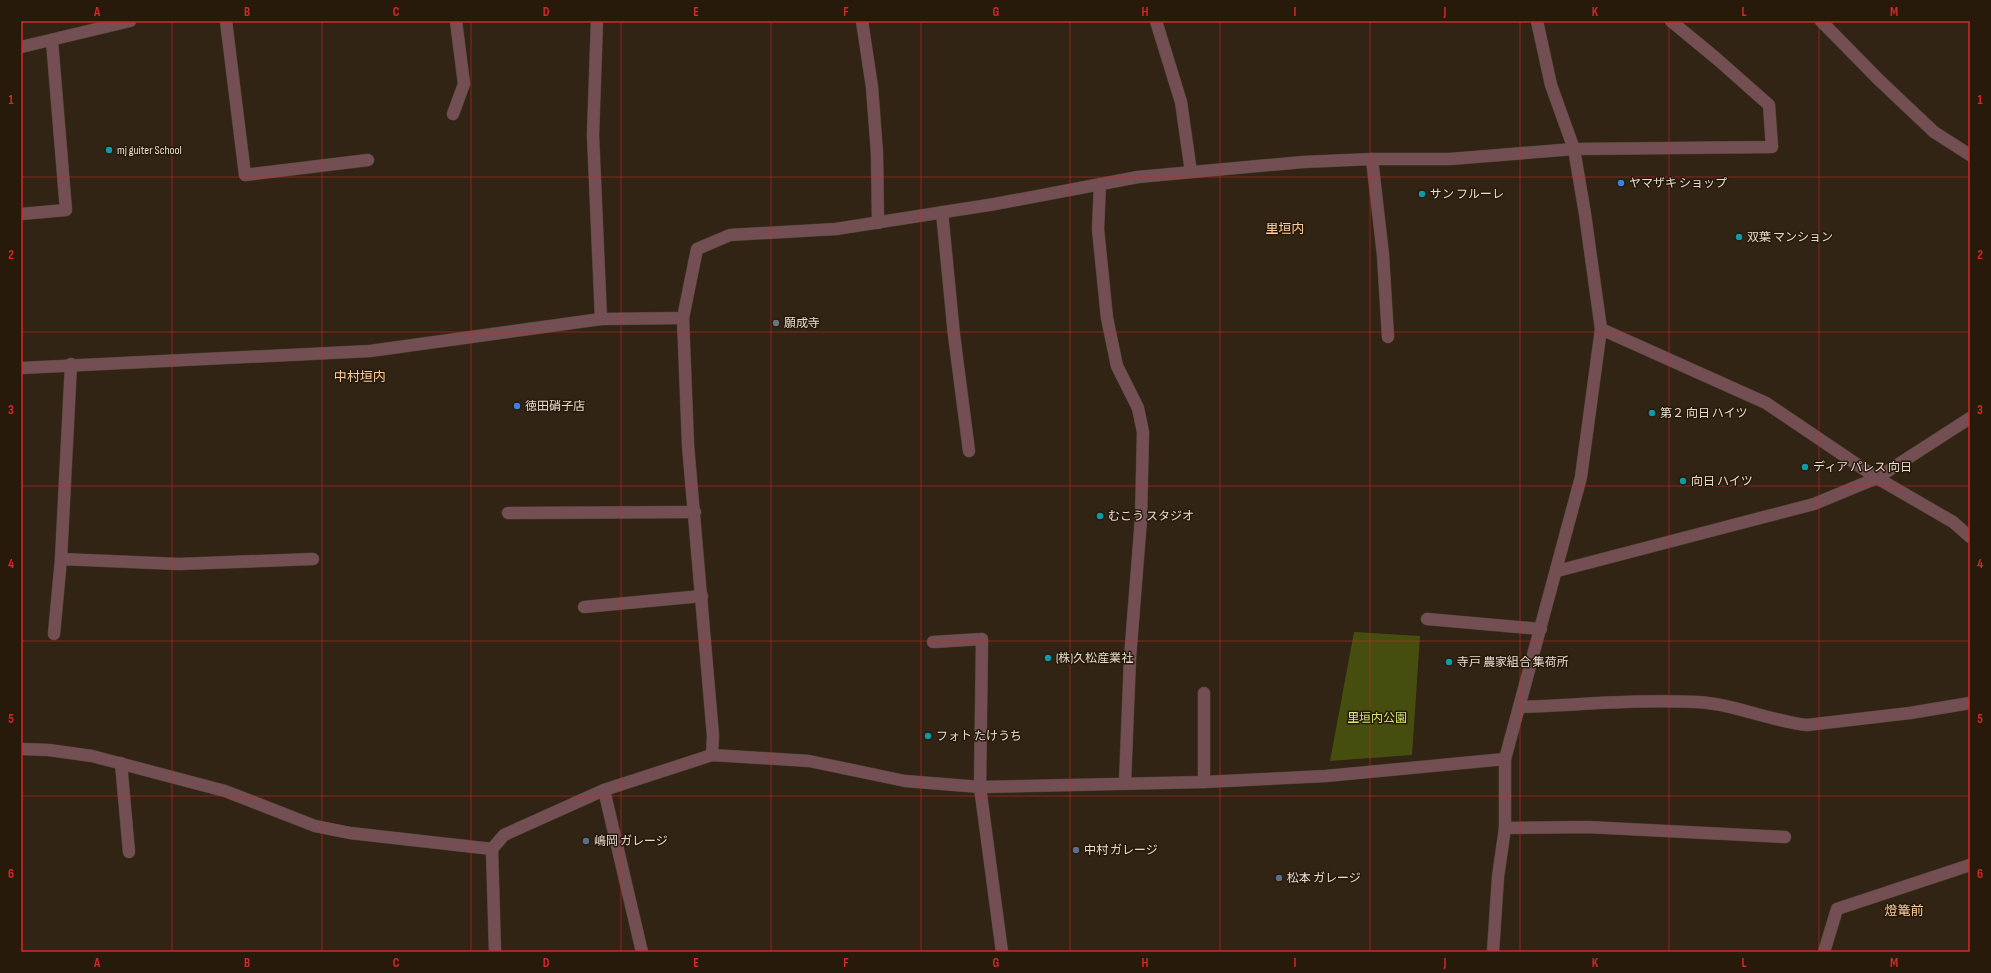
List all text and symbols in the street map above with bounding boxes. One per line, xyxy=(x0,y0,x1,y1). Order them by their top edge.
text: A xyxy=(93,4,101,20)
text: B xyxy=(244,4,250,20)
text: C xyxy=(393,4,400,20)
text: D xyxy=(543,4,550,20)
text: E xyxy=(693,4,699,20)
text: F xyxy=(843,4,849,20)
text: G xyxy=(993,4,1000,20)
text: H xyxy=(1142,4,1149,20)
text: I xyxy=(1294,4,1297,20)
text: J xyxy=(1443,4,1447,20)
text: K xyxy=(1592,4,1599,20)
text: L xyxy=(1741,4,1747,20)
text: M xyxy=(1890,4,1898,20)
text: 1 xyxy=(8,92,14,108)
text: 1 xyxy=(1977,92,1983,108)
place label: mj guiter School xyxy=(117,143,182,158)
marker: mj guiter School xyxy=(104,145,114,155)
place label: ヤマザキ ショップ xyxy=(1629,176,1727,191)
marker: ヤマザキ ショップ xyxy=(1616,178,1626,188)
place label: サン フルーレ xyxy=(1430,187,1504,202)
marker: サン フルーレ xyxy=(1417,189,1427,199)
district label: 里垣内 xyxy=(1265,221,1305,237)
place label: 双葉 マンション xyxy=(1747,230,1833,245)
marker: 双葉 マンション xyxy=(1734,232,1744,242)
text: 2 xyxy=(8,247,14,263)
text: 2 xyxy=(1977,247,1983,263)
place label: 願成寺 xyxy=(784,316,820,331)
marker: 願成寺 xyxy=(771,318,781,328)
district label: 中村垣内 xyxy=(334,369,386,385)
place label: 徳田硝子店 xyxy=(525,399,585,414)
marker: 徳田硝子店 xyxy=(512,401,522,411)
text: 3 xyxy=(8,402,14,418)
text: 3 xyxy=(1977,402,1983,418)
place label: 第２ 向日 ハイツ xyxy=(1660,406,1748,421)
marker: 第２ 向日 ハイツ xyxy=(1647,408,1657,418)
place label: ディア パレス 向日 xyxy=(1813,460,1912,475)
marker: ディア パレス 向日 xyxy=(1800,462,1810,472)
place label: 向日 ハイツ xyxy=(1691,474,1753,489)
marker: 向日 ハイツ xyxy=(1678,476,1688,486)
place label: むこう スタジオ xyxy=(1108,509,1194,524)
marker: むこう スタジオ xyxy=(1095,511,1105,521)
text: 4 xyxy=(8,556,14,572)
text: 4 xyxy=(1977,556,1983,572)
place label: (株)久松産業社 xyxy=(1056,651,1133,666)
marker: (株)久松産業社 xyxy=(1043,653,1053,663)
place label: 寺戸 農家組合 集荷所 xyxy=(1457,655,1569,670)
marker: 寺戸 農家組合 集荷所 xyxy=(1444,657,1454,667)
text: 5 xyxy=(8,711,14,727)
park label: 里垣内公園 xyxy=(1347,711,1407,726)
text: 5 xyxy=(1977,711,1983,727)
place label: フォト たけうち xyxy=(936,729,1022,744)
marker: フォト たけうち xyxy=(923,731,933,741)
place label: 嶋岡 ガレージ xyxy=(594,834,668,849)
marker: 嶋岡 ガレージ xyxy=(581,836,591,846)
place label: 中村 ガレージ xyxy=(1084,843,1158,858)
marker: 中村 ガレージ xyxy=(1071,845,1081,855)
text: 6 xyxy=(8,866,14,882)
text: 6 xyxy=(1977,866,1983,882)
place label: 松本 ガレージ xyxy=(1287,871,1361,886)
marker: 松本 ガレージ xyxy=(1274,873,1284,883)
district label: 燈篭前 xyxy=(1884,903,1924,919)
text: A xyxy=(93,955,101,971)
text: B xyxy=(244,955,250,971)
text: C xyxy=(393,955,400,971)
text: D xyxy=(543,955,550,971)
text: E xyxy=(693,955,699,971)
text: F xyxy=(843,955,849,971)
text: G xyxy=(993,955,1000,971)
text: H xyxy=(1142,955,1149,971)
text: I xyxy=(1294,955,1297,971)
text: J xyxy=(1443,955,1447,971)
text: K xyxy=(1592,955,1599,971)
text: L xyxy=(1741,955,1747,971)
text: M xyxy=(1890,955,1898,971)

